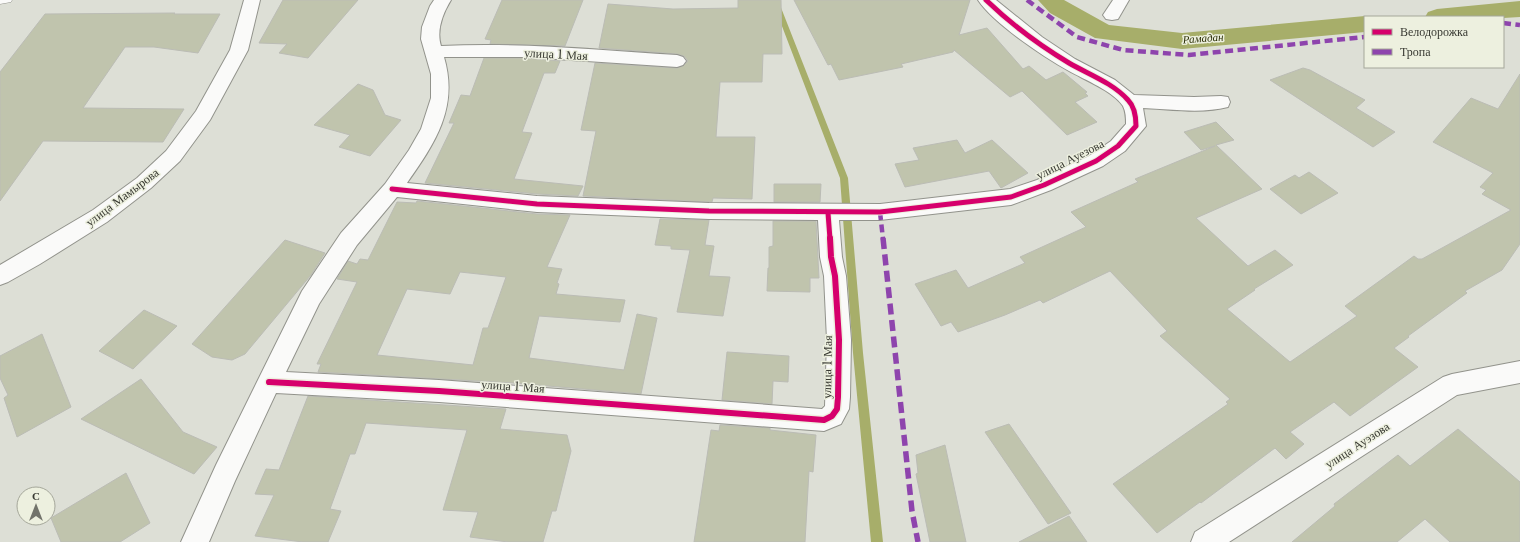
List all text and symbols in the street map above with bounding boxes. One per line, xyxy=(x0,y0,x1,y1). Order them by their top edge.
legend xyxy=(1364,16,1504,68)
text: Велодорожка xyxy=(1400,24,1469,39)
water label: Рамадан xyxy=(1181,30,1224,46)
text: Тропа xyxy=(1400,44,1431,59)
street label: улица 1 Мая xyxy=(524,45,589,63)
street label: улица Ауезова xyxy=(1034,135,1107,182)
street label: улица Мамырова xyxy=(83,164,162,229)
street label: улица 1 Мая xyxy=(819,335,835,399)
street label: улица 1 Мая xyxy=(481,376,546,396)
street label: улица Ауэзова xyxy=(1322,418,1393,471)
north arrow xyxy=(16,486,56,526)
text: С xyxy=(32,489,40,503)

